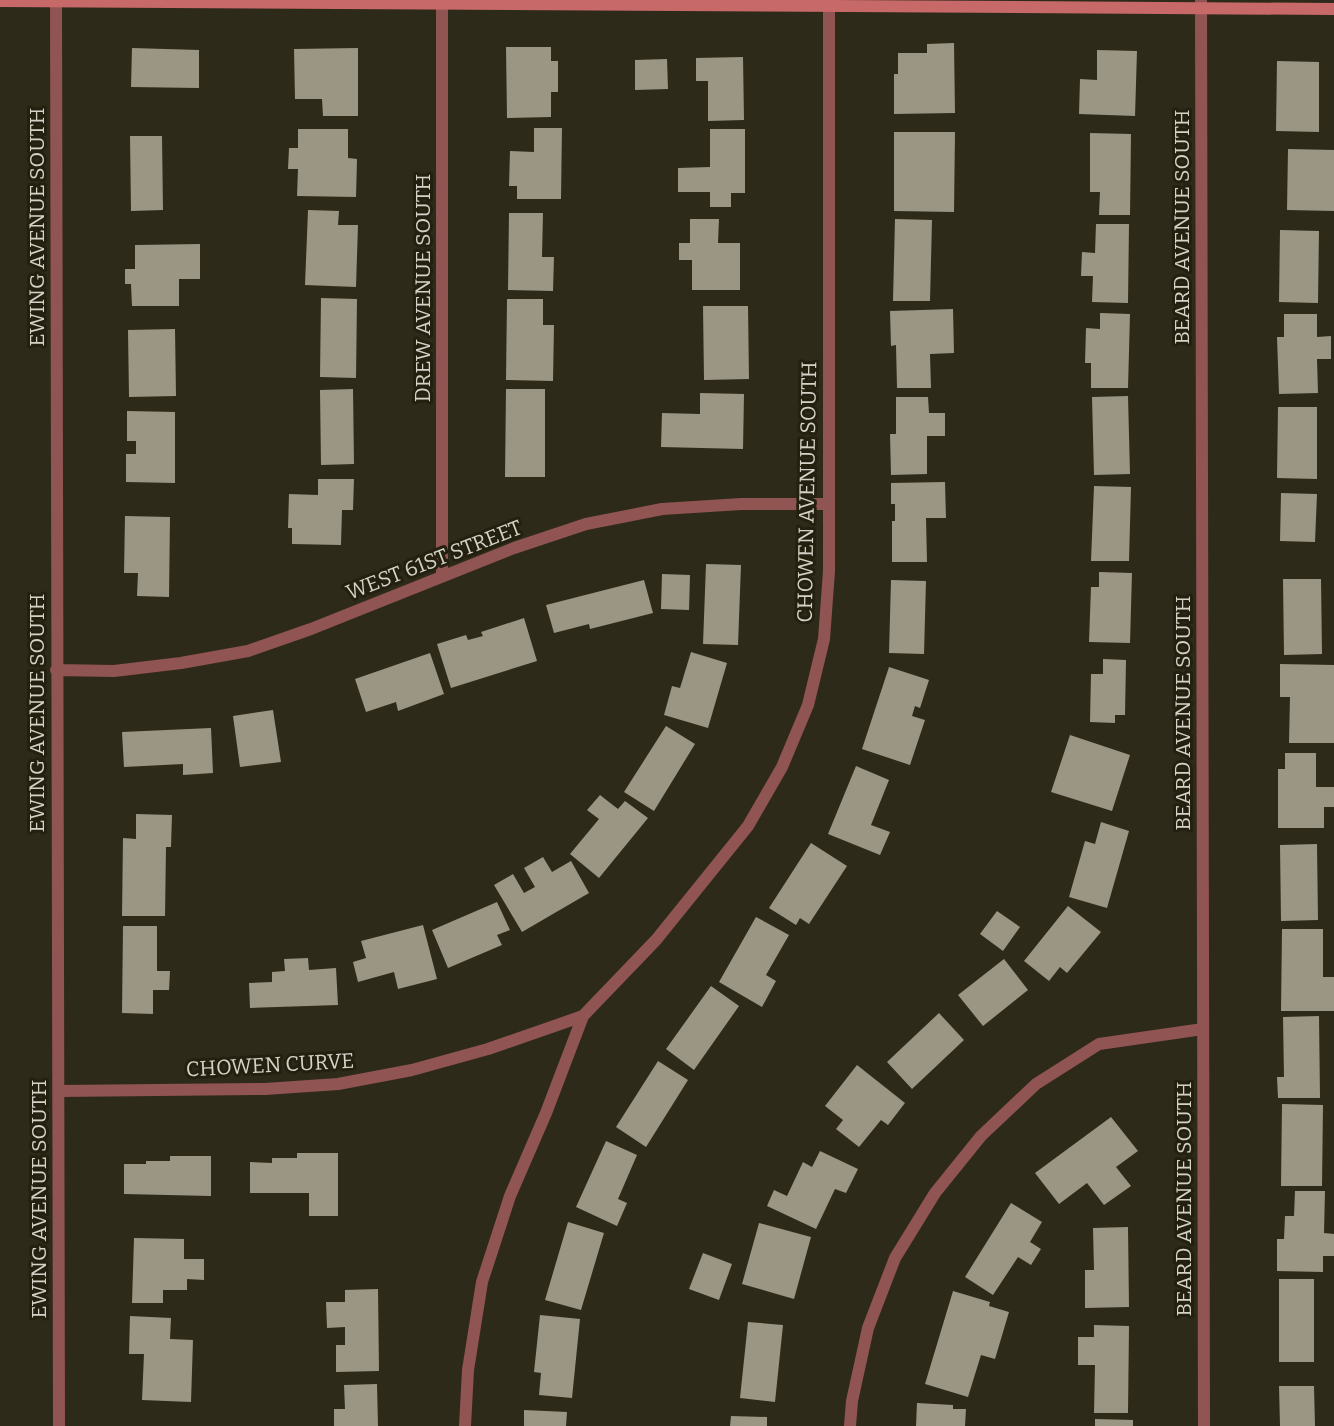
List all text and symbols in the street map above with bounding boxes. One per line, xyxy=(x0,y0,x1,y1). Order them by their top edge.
street label: EWING AVENUE SOUTH xyxy=(24,108,50,346)
street label: BEARD AVENUE SOUTH xyxy=(1169,110,1195,344)
street label: DREW AVENUE SOUTH xyxy=(410,174,436,402)
street label: CHOWEN AVENUE SOUTH xyxy=(792,361,822,623)
street label: WEST 61ST STREET xyxy=(342,514,526,606)
street label: EWING AVENUE SOUTH xyxy=(24,594,50,832)
street label: BEARD AVENUE SOUTH xyxy=(1170,596,1196,830)
street label: CHOWEN CURVE xyxy=(185,1048,355,1082)
street label: EWING AVENUE SOUTH xyxy=(26,1080,52,1318)
street label: BEARD AVENUE SOUTH xyxy=(1171,1082,1197,1316)

